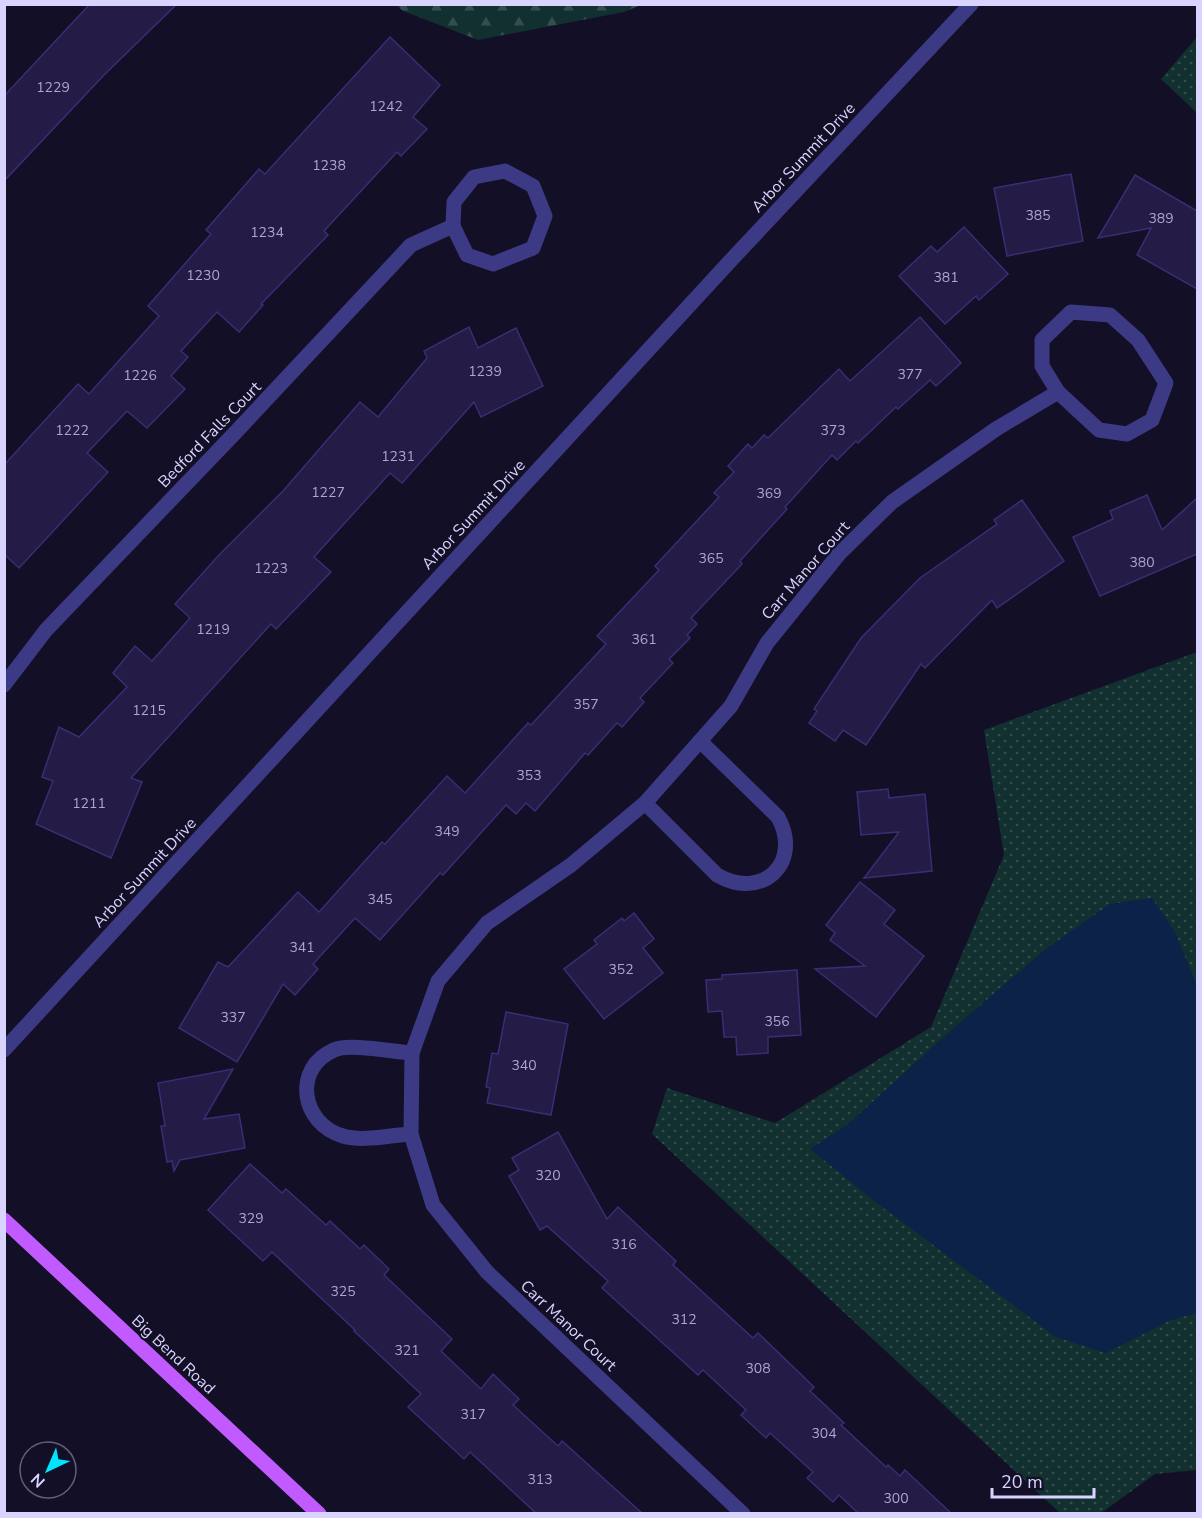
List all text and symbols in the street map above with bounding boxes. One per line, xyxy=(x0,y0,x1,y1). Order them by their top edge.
house number: 1229 xyxy=(36,78,70,97)
house number: 1242 xyxy=(369,97,403,116)
street label: Arbor Summit Drive xyxy=(747,98,861,217)
house number: 1238 xyxy=(312,156,346,175)
house number: 385 xyxy=(1025,206,1051,225)
house number: 389 xyxy=(1148,209,1174,228)
house number: 1234 xyxy=(250,223,284,242)
house number: 1230 xyxy=(186,266,220,285)
house number: 381 xyxy=(933,268,959,287)
house number: 1239 xyxy=(468,362,502,381)
house number: 377 xyxy=(897,365,923,384)
house number: 1226 xyxy=(123,366,157,385)
street label: Bedford Falls Court xyxy=(153,377,266,493)
house number: 1222 xyxy=(55,421,89,440)
house number: 373 xyxy=(820,421,846,440)
house number: 1231 xyxy=(381,447,415,466)
street label: Arbor Summit Drive xyxy=(417,455,531,574)
house number: 1227 xyxy=(311,483,345,502)
house number: 369 xyxy=(756,484,782,503)
street label: Carr Manor Court xyxy=(757,516,855,625)
house number: 365 xyxy=(698,549,724,568)
house number: 380 xyxy=(1129,553,1155,572)
house number: 1223 xyxy=(254,559,288,578)
house number: 1219 xyxy=(196,620,230,639)
house number: 361 xyxy=(631,630,657,649)
house number: 357 xyxy=(573,695,599,714)
house number: 1215 xyxy=(132,701,166,720)
house number: 353 xyxy=(516,766,542,785)
house number: 1211 xyxy=(72,794,106,813)
street label: Arbor Summit Drive xyxy=(88,813,202,932)
house number: 349 xyxy=(434,822,460,841)
house number: 345 xyxy=(367,890,393,909)
house number: 341 xyxy=(289,938,315,957)
house number: 352 xyxy=(608,960,634,979)
house number: 337 xyxy=(220,1008,246,1027)
house number: 356 xyxy=(764,1012,790,1031)
house number: 340 xyxy=(511,1056,537,1075)
house number: 320 xyxy=(535,1166,561,1185)
house number: 329 xyxy=(238,1209,264,1228)
house number: 316 xyxy=(611,1235,637,1254)
street label: Carr Manor Court xyxy=(515,1275,622,1376)
house number: 325 xyxy=(330,1282,356,1301)
street label: Big Bend Road xyxy=(127,1310,220,1399)
house number: 312 xyxy=(671,1310,697,1329)
house number: 321 xyxy=(394,1341,420,1360)
house number: 308 xyxy=(745,1359,771,1378)
house number: 317 xyxy=(460,1405,486,1424)
house number: 304 xyxy=(811,1424,837,1443)
north arrow xyxy=(18,1440,78,1500)
scale bar xyxy=(992,1461,1094,1499)
text: N xyxy=(26,1468,50,1492)
house number: 313 xyxy=(527,1470,553,1489)
text: 20 m xyxy=(1001,1470,1043,1494)
house number: 300 xyxy=(883,1489,909,1508)

